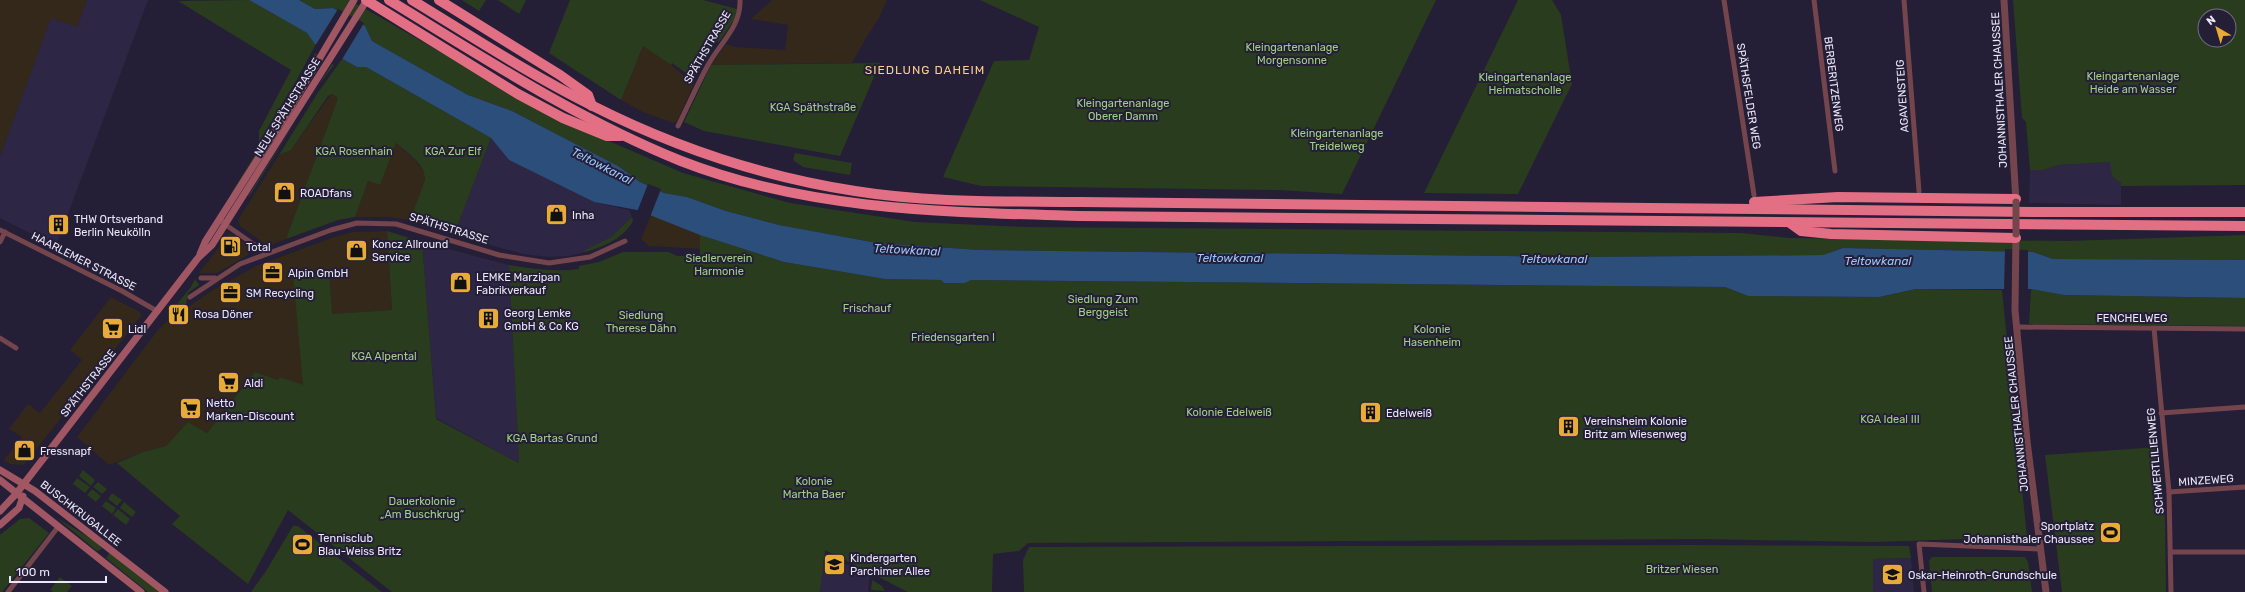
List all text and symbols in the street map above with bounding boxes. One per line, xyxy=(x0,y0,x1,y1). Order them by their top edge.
street label: SPÄTHSTRASSE xyxy=(681,8,734,86)
north arrow xyxy=(2197,8,2237,48)
street label: JOHANNISTHALER CHAUSSEE xyxy=(1989,11,2010,168)
text: N xyxy=(2204,13,2218,28)
street label: BERBERITZENWEG xyxy=(1821,36,1846,132)
park label: Kleingartenanlage Morgensonne xyxy=(1246,41,1338,67)
street label: SPÄTHSFELDER WEG xyxy=(1734,42,1763,150)
street label: NEUE SPÄTHSTRASSE xyxy=(252,55,323,159)
street label: AGAVENSTEIG xyxy=(1893,59,1912,133)
district label: SIEDLUNG DAHEIM xyxy=(865,63,985,77)
park label: Kleingartenanlage Heide am Wasser xyxy=(2087,70,2179,96)
park label: Kleingartenanlage Heimatscholle xyxy=(1479,71,1571,97)
park label: Kleingartenanlage Oberer Damm xyxy=(1077,97,1169,123)
park label: KGA Späthstraße xyxy=(770,101,856,114)
park label: Kleingartenanlage Treidelweg xyxy=(1291,127,1383,153)
park label: KGA Rosenhain xyxy=(315,145,393,158)
park label: KGA Zur Elf xyxy=(425,145,482,158)
water label: Teltowkanal xyxy=(569,145,636,188)
shop icon: ROADfans xyxy=(272,180,298,206)
place label: ROADfans xyxy=(300,187,352,200)
shop icon: Inha xyxy=(543,202,569,228)
place label: Inha xyxy=(572,209,594,222)
street label: SPÄTHSTRASSE xyxy=(408,210,490,247)
building icon: THW Ortsverband Berlin Neukölln xyxy=(45,212,71,238)
place label: THW Ortsverband Berlin Neukölln xyxy=(74,213,163,239)
street label: HAARLEMER STRASSE xyxy=(29,229,139,294)
fuel station icon: Total xyxy=(218,234,244,260)
shop icon: Koncz Allround Service xyxy=(343,237,369,263)
place label: Koncz Allround Service xyxy=(372,238,448,264)
place label: Total xyxy=(246,241,271,254)
water label: Teltowkanal xyxy=(873,241,942,259)
water label: Teltowkanal xyxy=(1197,251,1265,265)
park label: Siedlerverein Harmonie xyxy=(686,252,752,278)
water label: Teltowkanal xyxy=(1521,252,1589,266)
water label: Teltowkanal xyxy=(1845,254,1913,268)
office icon: Alpin GmbH xyxy=(259,260,285,286)
place label: Alpin GmbH xyxy=(288,267,348,280)
shop icon: LEMKE Marzipan Fabrikverkauf xyxy=(448,270,474,296)
place label: LEMKE Marzipan Fabrikverkauf xyxy=(476,271,560,297)
office icon: SM Recycling xyxy=(217,280,243,306)
place label: SM Recycling xyxy=(246,287,314,300)
park label: Siedlung Zum Berggeist xyxy=(1068,293,1138,319)
restaurant icon: Rosa Döner xyxy=(166,301,192,327)
park label: Frischauf xyxy=(843,302,892,315)
building icon: Georg Lemke GmbH & Co KG xyxy=(476,306,502,332)
place label: Georg Lemke GmbH & Co KG xyxy=(504,307,579,333)
place label: Rosa Döner xyxy=(194,308,254,321)
park label: Siedlung Therese Dähn xyxy=(606,309,676,335)
street label: FENCHELWEG xyxy=(2096,312,2168,325)
supermarket icon: Lidl xyxy=(99,316,125,342)
place label: Lidl xyxy=(128,323,146,336)
park label: Kolonie Hasenheim xyxy=(1403,323,1461,349)
park label: Friedensgarten I xyxy=(911,331,995,344)
street label: JOHANNISTHALER CHAUSSEE xyxy=(2002,335,2031,492)
street label: SPÄTHSTRASSE xyxy=(58,347,119,420)
park label: KGA Alpental xyxy=(351,350,417,363)
supermarket icon: Aldi xyxy=(216,370,242,396)
place label: Aldi xyxy=(244,377,263,390)
supermarket icon: Netto Marken-Discount xyxy=(178,396,204,422)
place label: Netto Marken-Discount xyxy=(206,397,295,423)
building icon: Edelweiß xyxy=(1358,400,1384,426)
park label: Kolonie Edelweiß xyxy=(1186,406,1272,419)
place label: Edelweiß xyxy=(1386,407,1432,420)
street label: SCHWERTLILIENWEG xyxy=(2144,407,2167,515)
park label: KGA Ideal III xyxy=(1860,413,1920,426)
building icon: Vereinsheim Kolonie Britz am Wiesenweg xyxy=(1556,414,1582,440)
place label: Vereinsheim Kolonie Britz am Wiesenweg xyxy=(1584,415,1687,441)
park label: KGA Bartas Grund xyxy=(506,432,598,445)
shop icon: Fressnapf xyxy=(11,438,37,464)
place label: Fressnapf xyxy=(40,445,92,458)
street label: MINZEWEG xyxy=(2178,472,2234,489)
park label: Kolonie Martha Baer xyxy=(783,475,846,501)
street label: BUSCHKRUGALLEE xyxy=(38,478,124,549)
park label: Dauerkolonie „Am Buschkrug“ xyxy=(380,495,464,521)
sports icon: Sportplatz Johannisthaler Chaussee xyxy=(2097,519,2123,545)
place label: Sportplatz Johannisthaler Chaussee xyxy=(1964,520,2094,546)
sports icon: Tennisclub Blau-Weiss Britz xyxy=(289,531,315,557)
place label: Tennisclub Blau-Weiss Britz xyxy=(318,532,402,558)
school or university icon: Kindergarten Parchimer Allee xyxy=(822,551,848,577)
place label: Kindergarten Parchimer Allee xyxy=(850,552,930,578)
scale bar xyxy=(10,558,106,584)
school or university icon: Oskar-Heinroth-Grundschule xyxy=(1879,562,1905,588)
park label: Britzer Wiesen xyxy=(1646,563,1718,576)
text: 100 m xyxy=(16,565,50,579)
place label: Oskar-Heinroth-Grundschule xyxy=(1908,569,2057,582)

